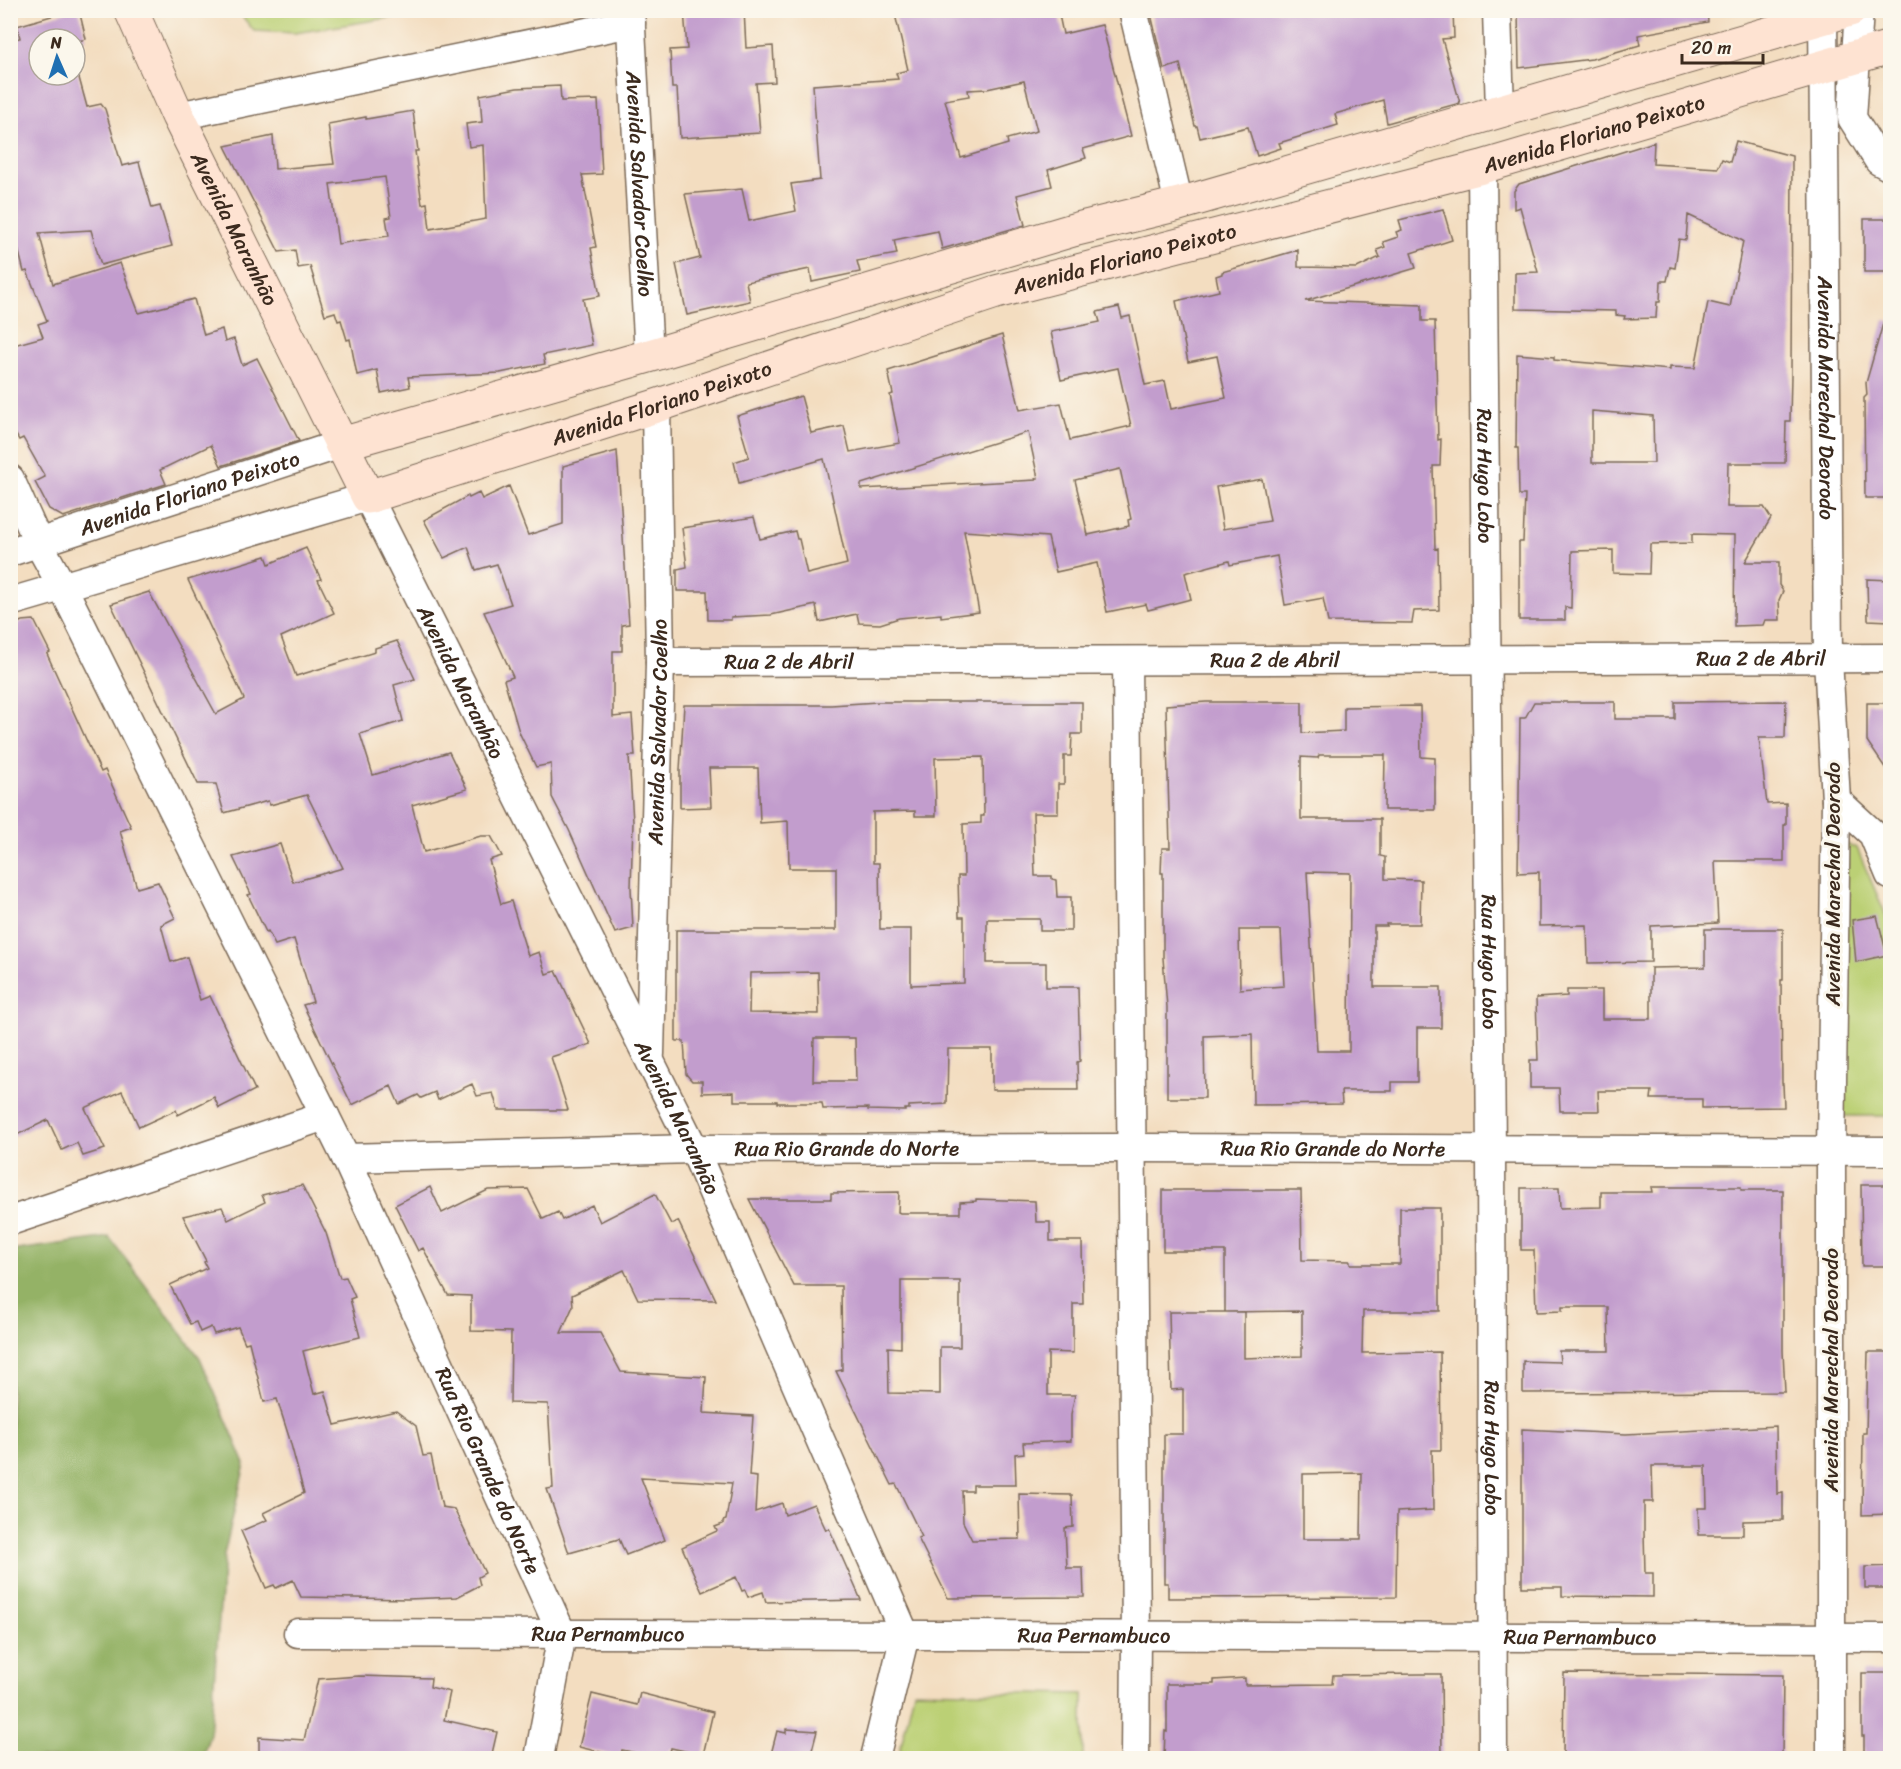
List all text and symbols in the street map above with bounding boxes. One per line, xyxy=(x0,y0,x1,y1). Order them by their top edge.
north arrow xyxy=(27,27,87,87)
scale bar xyxy=(1682,27,1763,65)
text: N xyxy=(49,28,63,57)
text: 20 m xyxy=(1691,32,1731,64)
street label: Avenida Salvador Coelho xyxy=(614,69,665,298)
street label: Avenida Floriano Peixoto xyxy=(1478,83,1710,185)
street label: Avenida Maranhão xyxy=(179,144,289,313)
street label: Avenida Floriano Peixoto xyxy=(1007,212,1241,306)
street label: Avenida Marechal Deorodo xyxy=(1806,275,1846,520)
street label: Avenida Floriano Peixoto xyxy=(546,349,777,457)
street label: Rua Hugo Lobo xyxy=(1465,408,1504,544)
street label: Avenida Floriano Peixoto xyxy=(74,440,305,547)
street label: Avenida Maranhão xyxy=(405,597,515,766)
street label: Avenida Salvador Coelho xyxy=(636,619,679,847)
street label: Rua 2 de Abril xyxy=(1696,639,1827,678)
street label: Rua 2 de Abril xyxy=(1210,641,1341,679)
street label: Rua 2 de Abril xyxy=(724,642,855,681)
street label: Avenida Marechal Deorodo xyxy=(1814,762,1852,1007)
street label: Rua Hugo Lobo xyxy=(1470,894,1509,1030)
street label: Avenida Maranhão xyxy=(623,1032,731,1201)
street label: Rua Rio Grande do Norte xyxy=(735,1129,959,1168)
street label: Rua Rio Grande do Norte xyxy=(1220,1129,1445,1168)
street label: Avenida Marechal Deorodo xyxy=(1812,1248,1850,1493)
street label: Rua Rio Grande do Norte xyxy=(424,1360,552,1581)
street label: Rua Hugo Lobo xyxy=(1473,1380,1511,1515)
street label: Rua Pernambuco xyxy=(532,1615,684,1653)
street label: Rua Pernambuco xyxy=(1018,1616,1170,1655)
street label: Rua Pernambuco xyxy=(1504,1618,1656,1656)

